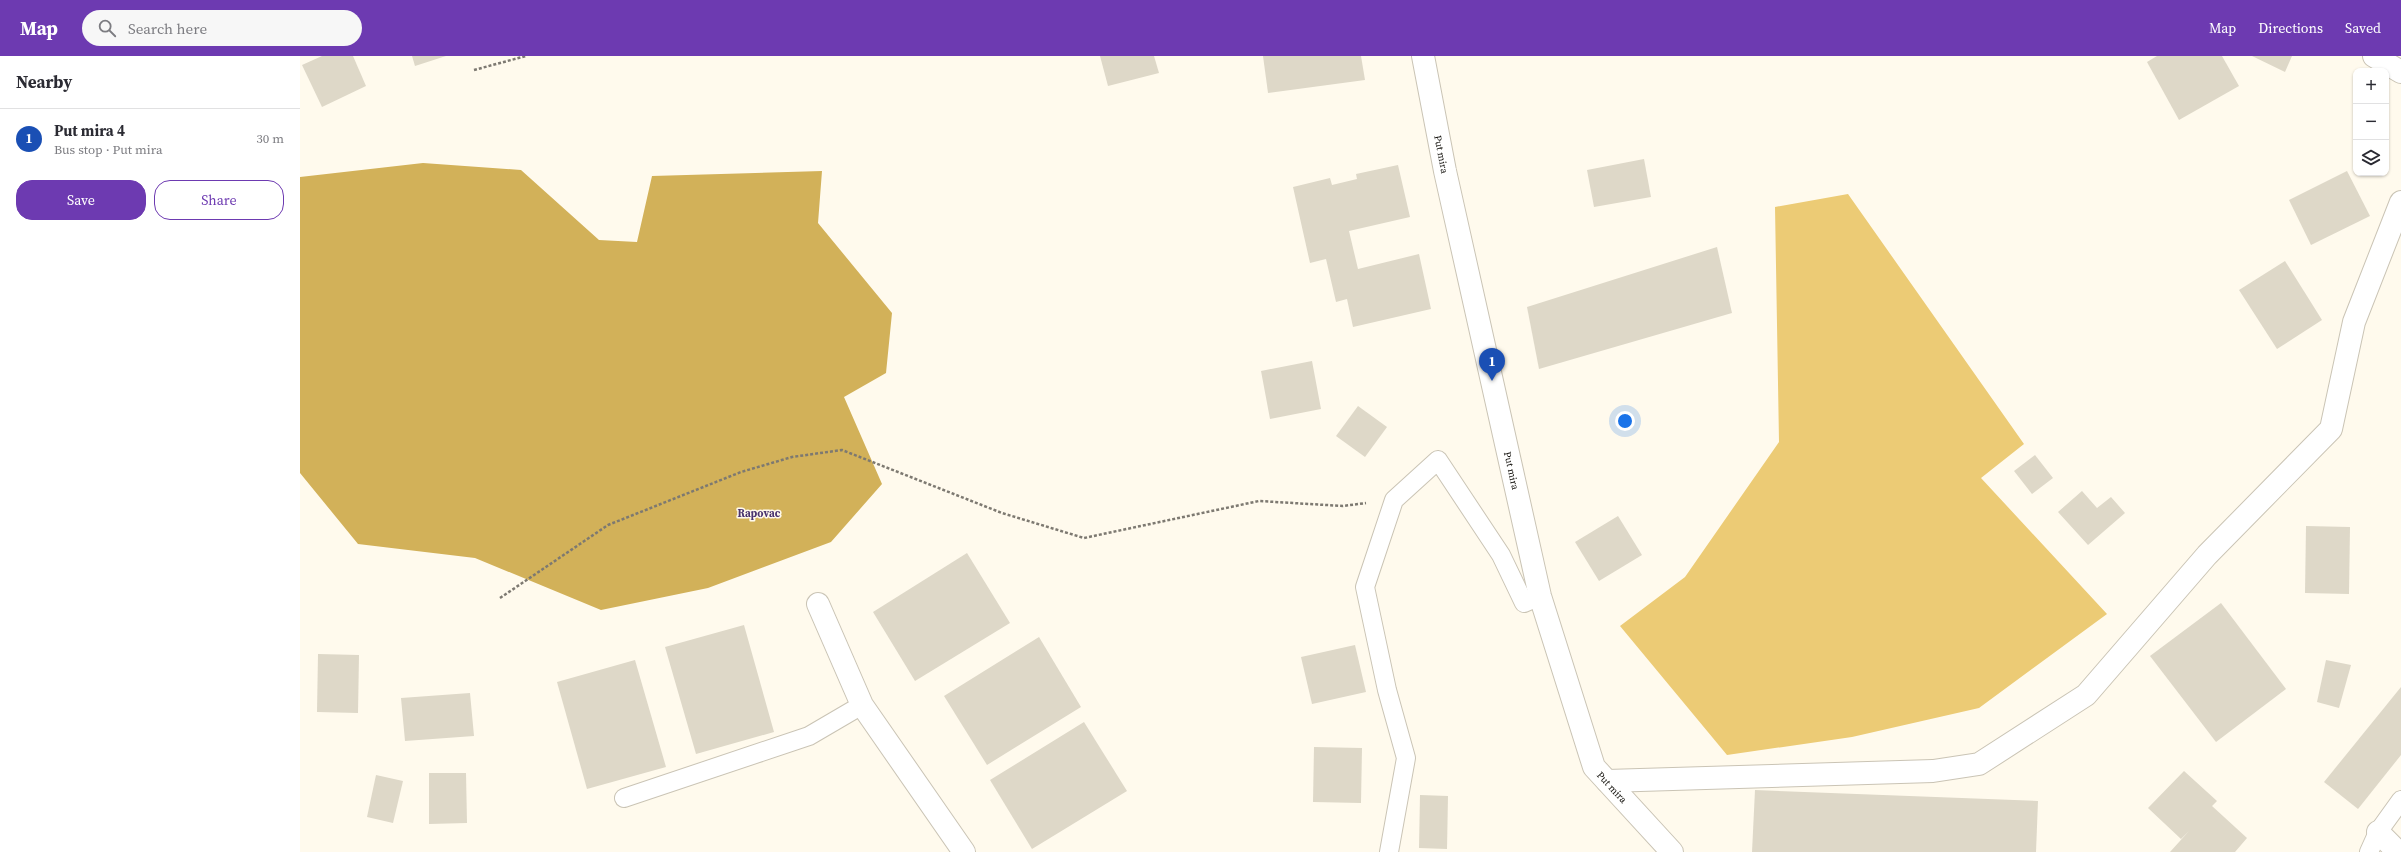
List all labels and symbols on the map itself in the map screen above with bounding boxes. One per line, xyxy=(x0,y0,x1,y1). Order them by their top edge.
street label: Put mira xyxy=(1432,134,1452,175)
pin: 1 xyxy=(1479,348,1505,381)
your location xyxy=(1615,411,1635,431)
street label: Put mira xyxy=(1501,450,1523,492)
district label: Rapovac xyxy=(738,506,781,521)
street label: Put mira xyxy=(1595,768,1631,806)

